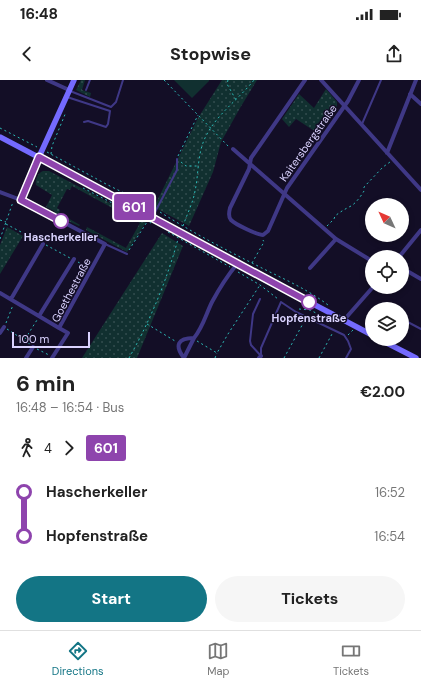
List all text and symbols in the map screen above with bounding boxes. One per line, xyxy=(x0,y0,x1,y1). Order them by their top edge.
text: 16:48 xyxy=(20,4,58,24)
text: Stopwise xyxy=(170,42,251,66)
icon: back xyxy=(16,43,38,65)
icon: share xyxy=(383,43,405,65)
street label: Kaitersbergstraße xyxy=(276,102,340,184)
line badge: 601 xyxy=(111,194,157,220)
text: 601 xyxy=(122,198,146,216)
north arrow xyxy=(365,198,409,242)
map controls xyxy=(365,198,409,346)
marker: Hascherkeller xyxy=(53,213,69,229)
place label: Hascherkeller xyxy=(24,230,99,244)
button: locate xyxy=(365,250,409,294)
street label: Goethestraße xyxy=(48,255,94,325)
marker: Hopfenstraße xyxy=(301,294,317,310)
button: layers xyxy=(365,302,409,346)
place label: Hopfenstraße xyxy=(272,311,347,325)
scale bar xyxy=(12,330,90,349)
text: 100 m xyxy=(18,332,49,346)
text: 6 min xyxy=(16,369,75,398)
text: €2.00 xyxy=(360,382,405,402)
text: 16:48 – 16:54 · Bus xyxy=(16,399,124,416)
icon: walk xyxy=(16,437,38,459)
icon: forward xyxy=(58,437,80,459)
text: 601 xyxy=(94,439,118,457)
text: 4 xyxy=(44,440,52,457)
text: Hascherkeller xyxy=(46,482,147,502)
text: 16:52 xyxy=(375,484,405,501)
text: Hopfenstraße xyxy=(46,526,148,546)
text: 16:54 xyxy=(374,528,405,545)
button: Start xyxy=(16,576,207,622)
button: Tickets xyxy=(215,576,405,622)
tab: Directions xyxy=(52,640,104,678)
tab: Map xyxy=(207,640,229,678)
tab: Tickets xyxy=(333,640,369,678)

